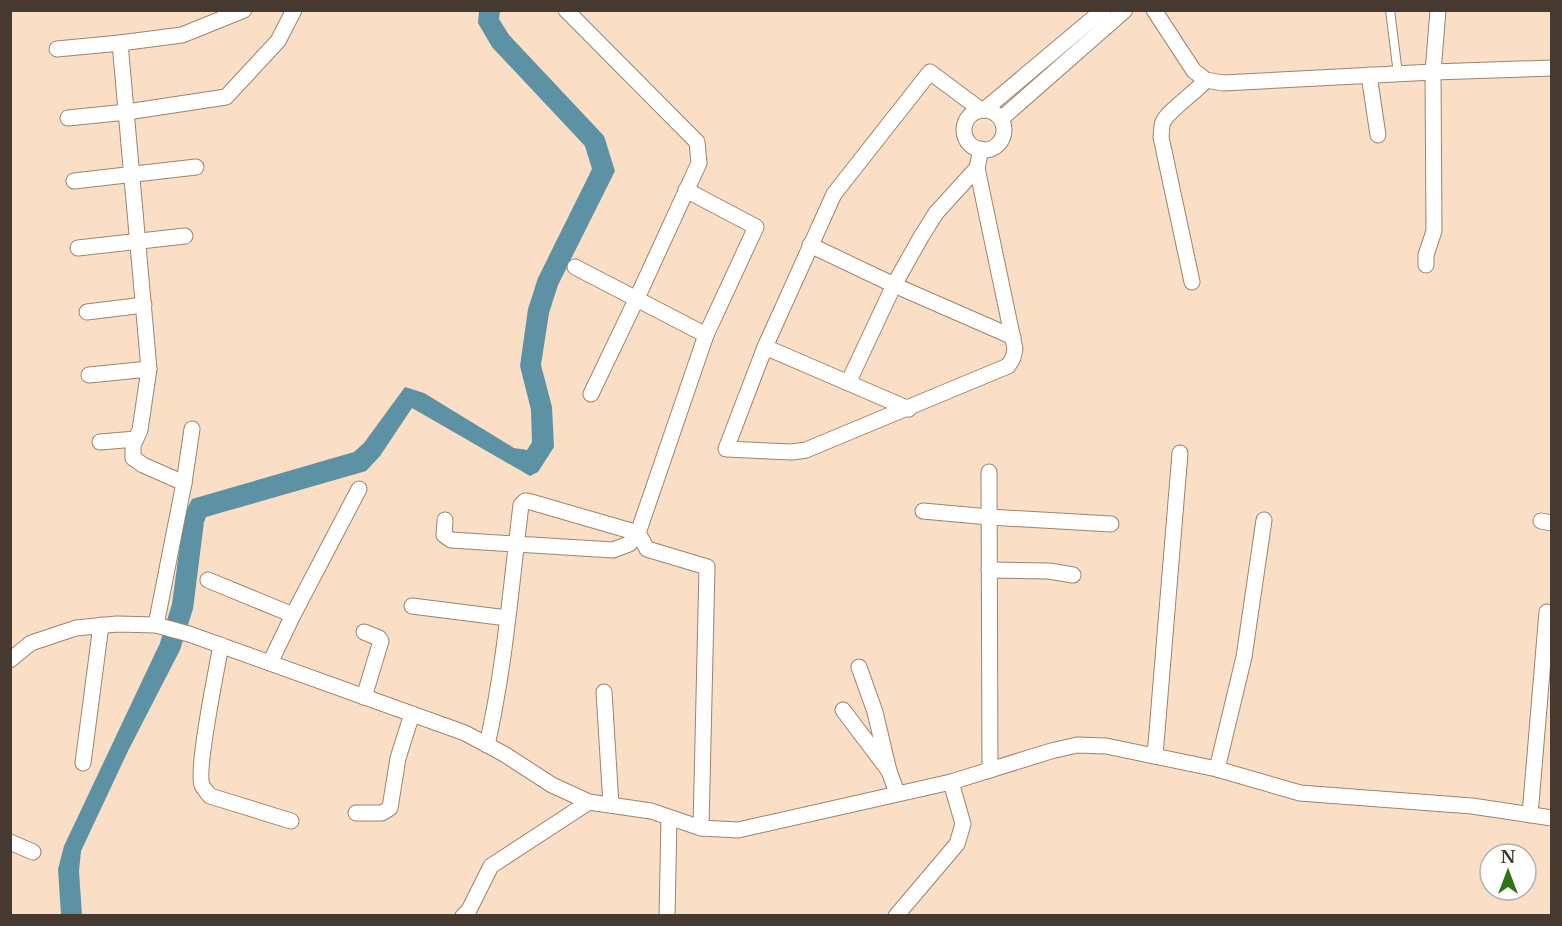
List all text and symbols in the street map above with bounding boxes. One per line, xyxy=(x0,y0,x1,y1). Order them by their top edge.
north arrow xyxy=(1478,842,1538,902)
text: N xyxy=(1500,847,1516,867)

